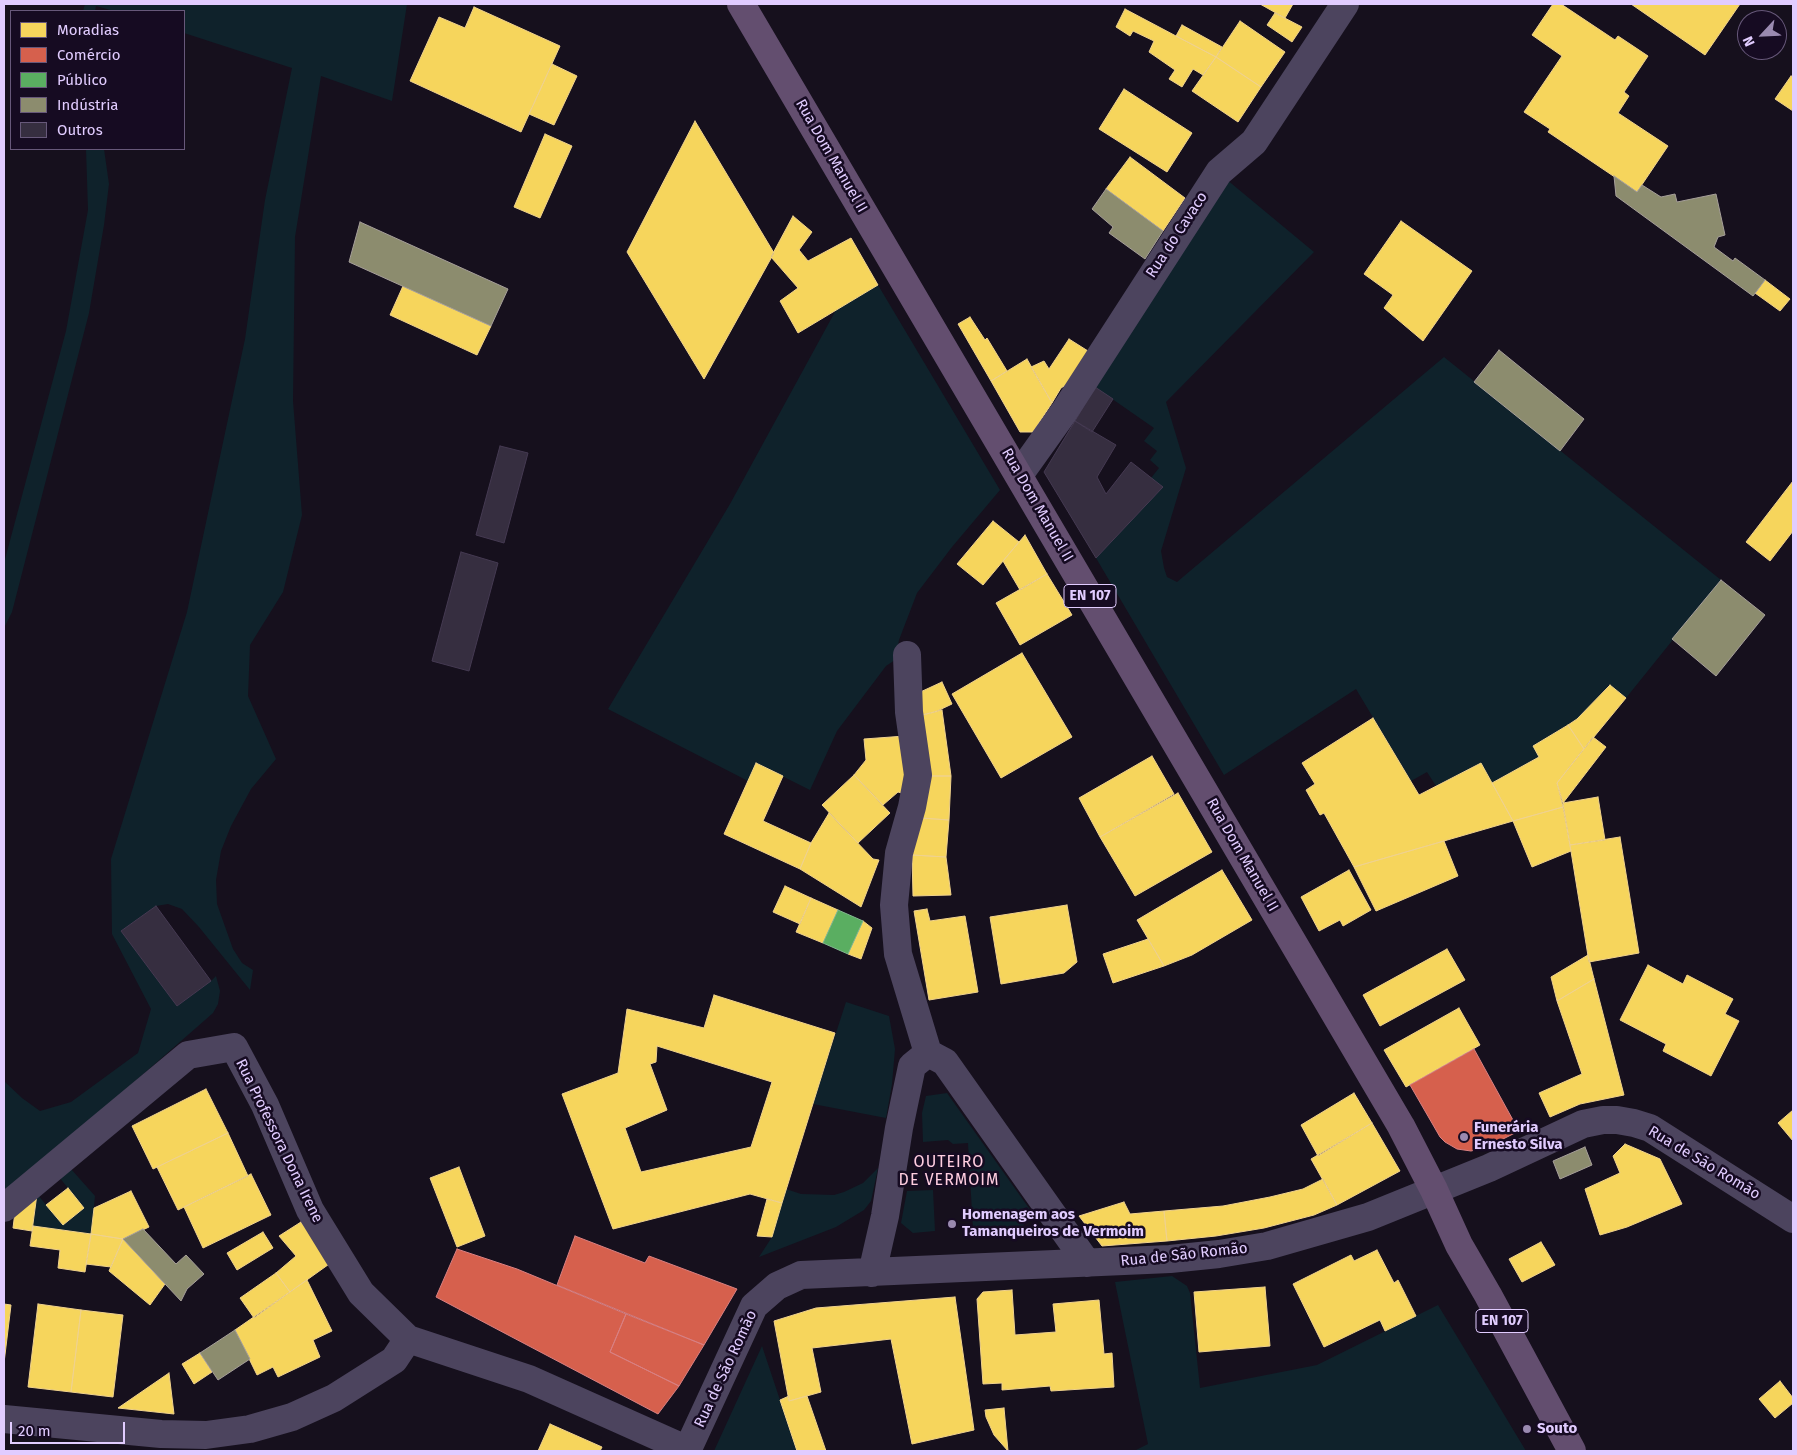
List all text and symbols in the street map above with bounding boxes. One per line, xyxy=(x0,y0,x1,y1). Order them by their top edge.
legend xyxy=(10,10,185,150)
north arrow xyxy=(1737,10,1787,60)
text: Moradias xyxy=(57,21,119,39)
text: N xyxy=(1739,33,1759,49)
text: Comércio xyxy=(57,46,120,64)
text: Público xyxy=(57,71,107,89)
text: Indústria xyxy=(57,96,119,114)
street label: Rua Dom Manuel II xyxy=(791,96,871,216)
text: Outros xyxy=(57,121,103,139)
street label: Rua do Cavaco xyxy=(1143,189,1211,281)
street label: Rua Dom Manuel II xyxy=(997,445,1077,565)
road number: EN 107 xyxy=(1064,584,1116,608)
street label: Rua Dom Manuel II xyxy=(1202,795,1282,915)
street label: Rua Professora Dona Irene xyxy=(232,1056,326,1226)
place label: Funerária Ernesto Silva xyxy=(1474,1119,1562,1154)
street label: Rua de São Romão xyxy=(1645,1122,1763,1204)
marker: Funerária Ernesto Silva xyxy=(1458,1131,1470,1143)
district label: OUTEIRO DE VERMOIM xyxy=(897,1153,1001,1191)
place label: Homenagem aos Tamanqueiros de Vermoim xyxy=(962,1206,1144,1241)
marker: Homenagem aos Tamanqueiros de Vermoim xyxy=(946,1218,958,1230)
street label: Rua de São Romão xyxy=(1120,1239,1248,1271)
street label: Rua de São Romão xyxy=(691,1307,761,1431)
road number: EN 107 xyxy=(1476,1310,1528,1332)
scale bar xyxy=(12,1412,128,1444)
place label: Souto xyxy=(1537,1420,1577,1438)
text: 20 m xyxy=(18,1422,51,1440)
marker: Souto xyxy=(1521,1423,1533,1435)

